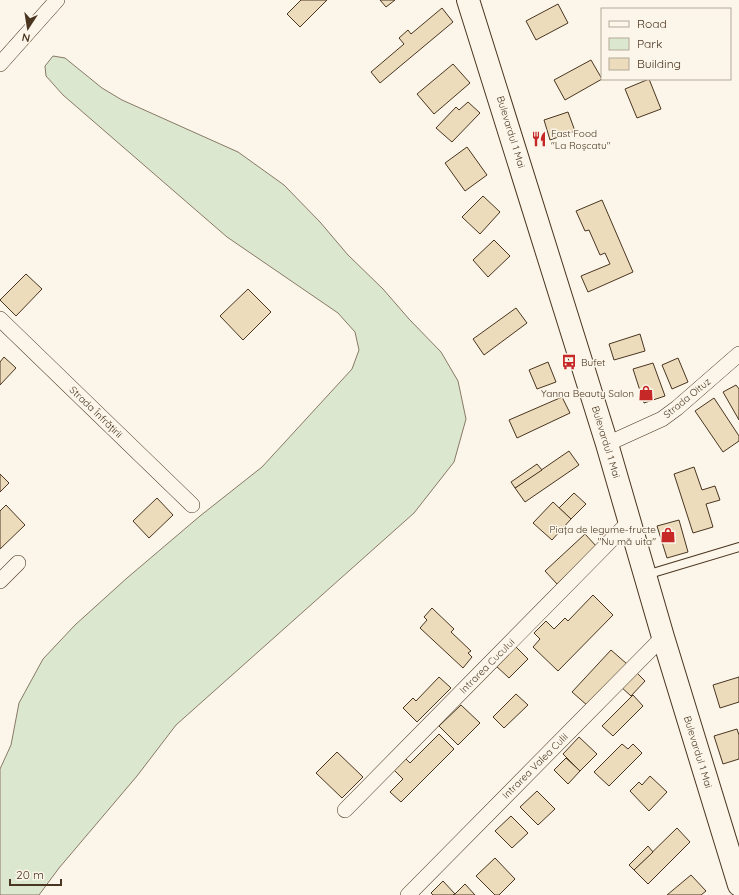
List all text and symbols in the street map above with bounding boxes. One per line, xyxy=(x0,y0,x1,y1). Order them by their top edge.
north arrow xyxy=(8,8,48,48)
legend xyxy=(601,8,731,80)
text: Road xyxy=(637,16,667,31)
text: N xyxy=(21,30,31,45)
text: Park xyxy=(637,36,662,51)
text: Building xyxy=(637,56,681,71)
street label: Bulevardul 1 Mai xyxy=(494,94,528,170)
place label: Fast Food "La Roșcatu" xyxy=(551,127,611,152)
restaurant icon: Fast Food "La Roșcatu" xyxy=(530,130,548,148)
bus stop icon: Bufet xyxy=(560,353,578,371)
place label: Bufet xyxy=(581,356,606,369)
street label: Strada Oituz xyxy=(661,375,714,421)
street label: Strada Înfrățirii xyxy=(67,383,125,441)
shop icon: Yanna Beauty Salon xyxy=(637,384,655,402)
place label: Yanna Beauty Salon xyxy=(541,387,634,400)
street label: Bulevardul 1 Mai xyxy=(589,404,623,480)
place label: Piața de legume-fructe "Nu mă uita" xyxy=(550,523,656,548)
shop icon: Piața de legume-fructe "Nu mă uita" xyxy=(659,526,677,544)
street label: Intrarea Cucului xyxy=(457,636,517,696)
street label: Bulevardul 1 Mai xyxy=(681,714,715,790)
street label: Intrarea Valea Culii xyxy=(499,730,571,802)
scale bar xyxy=(10,861,61,887)
text: 20 m xyxy=(16,867,44,882)

